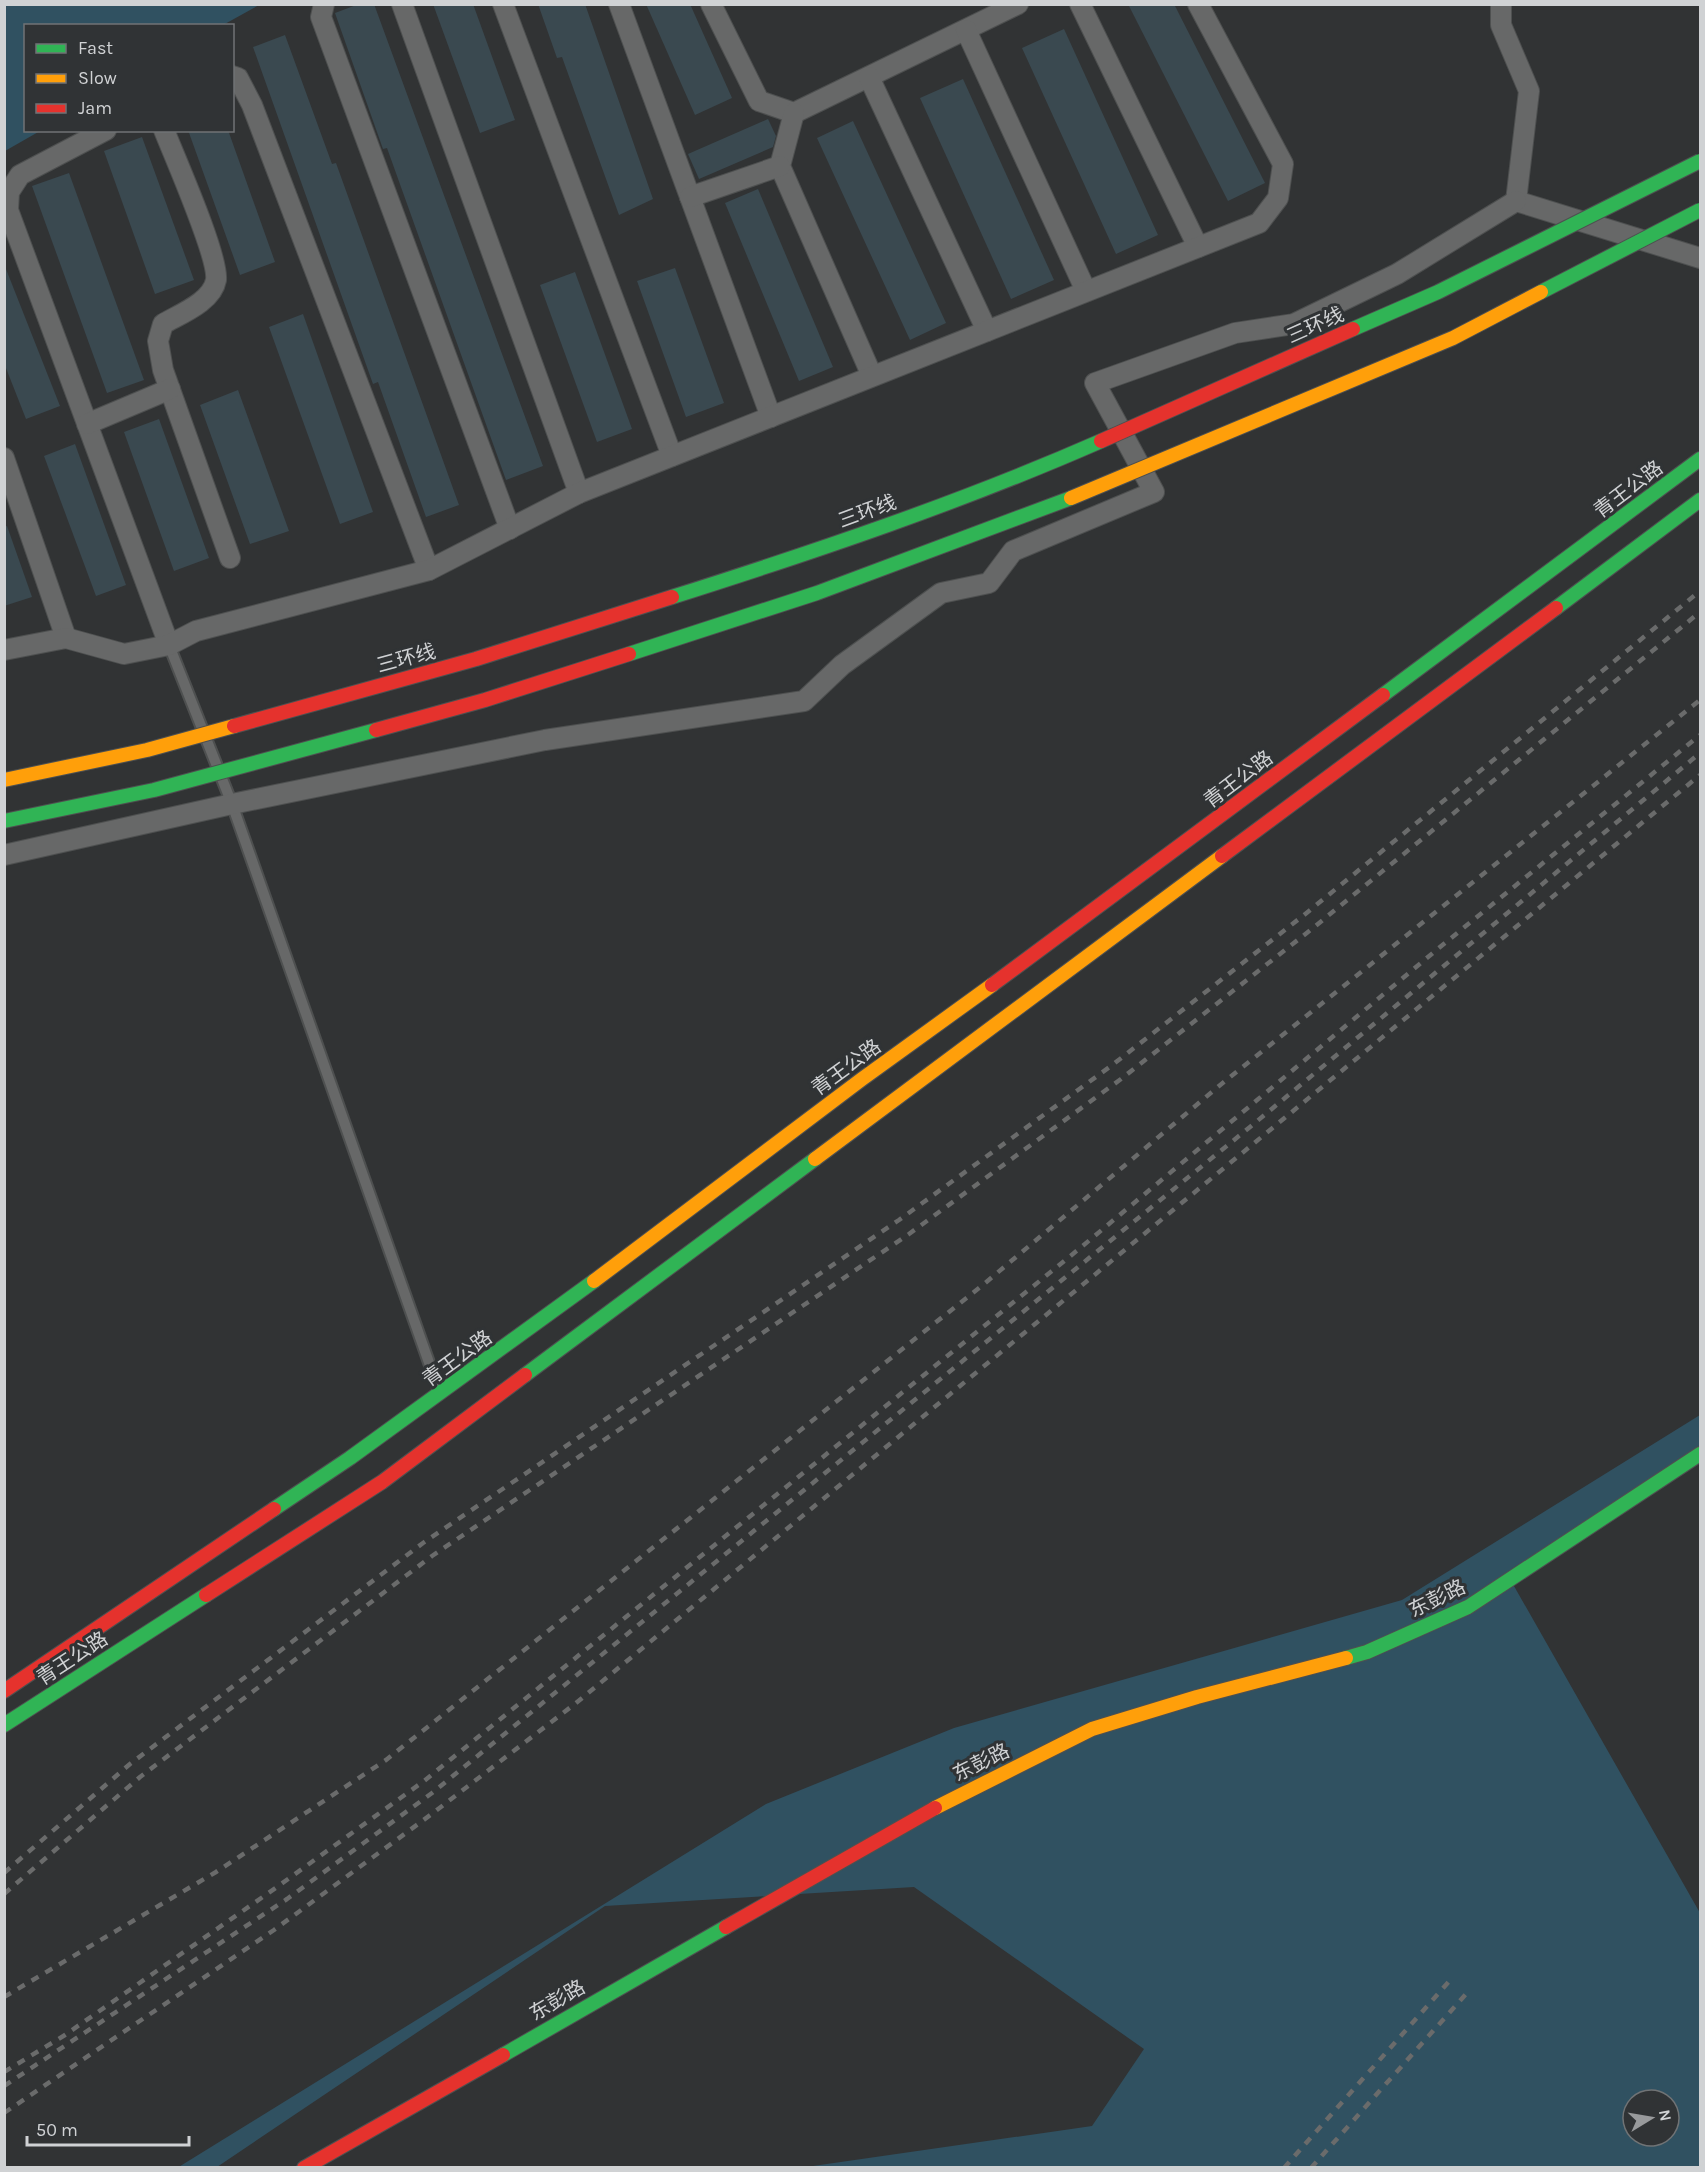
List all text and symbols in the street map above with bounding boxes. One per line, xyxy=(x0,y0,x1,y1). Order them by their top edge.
legend xyxy=(24,24,234,132)
text: Fast xyxy=(78,37,113,59)
text: Slow xyxy=(78,67,117,89)
text: Jam xyxy=(78,97,112,119)
street label: 三环线 xyxy=(1283,303,1347,348)
street label: 青王公路 xyxy=(1589,456,1667,523)
street label: 三环线 xyxy=(835,490,899,533)
street label: 三环线 xyxy=(374,640,438,677)
street label: 青王公路 xyxy=(1199,746,1277,813)
street label: 青王公路 xyxy=(807,1035,885,1100)
street label: 青王公路 xyxy=(418,1326,496,1391)
street label: 东彭路 xyxy=(1405,1575,1469,1622)
street label: 青王公路 xyxy=(32,1627,112,1690)
street label: 东彭路 xyxy=(949,1739,1013,1786)
street label: 东彭路 xyxy=(526,1975,589,2025)
north arrow xyxy=(1621,2088,1681,2148)
text: N xyxy=(1655,2108,1676,2123)
scale bar xyxy=(27,2109,189,2147)
text: 50 m xyxy=(36,2119,78,2141)

